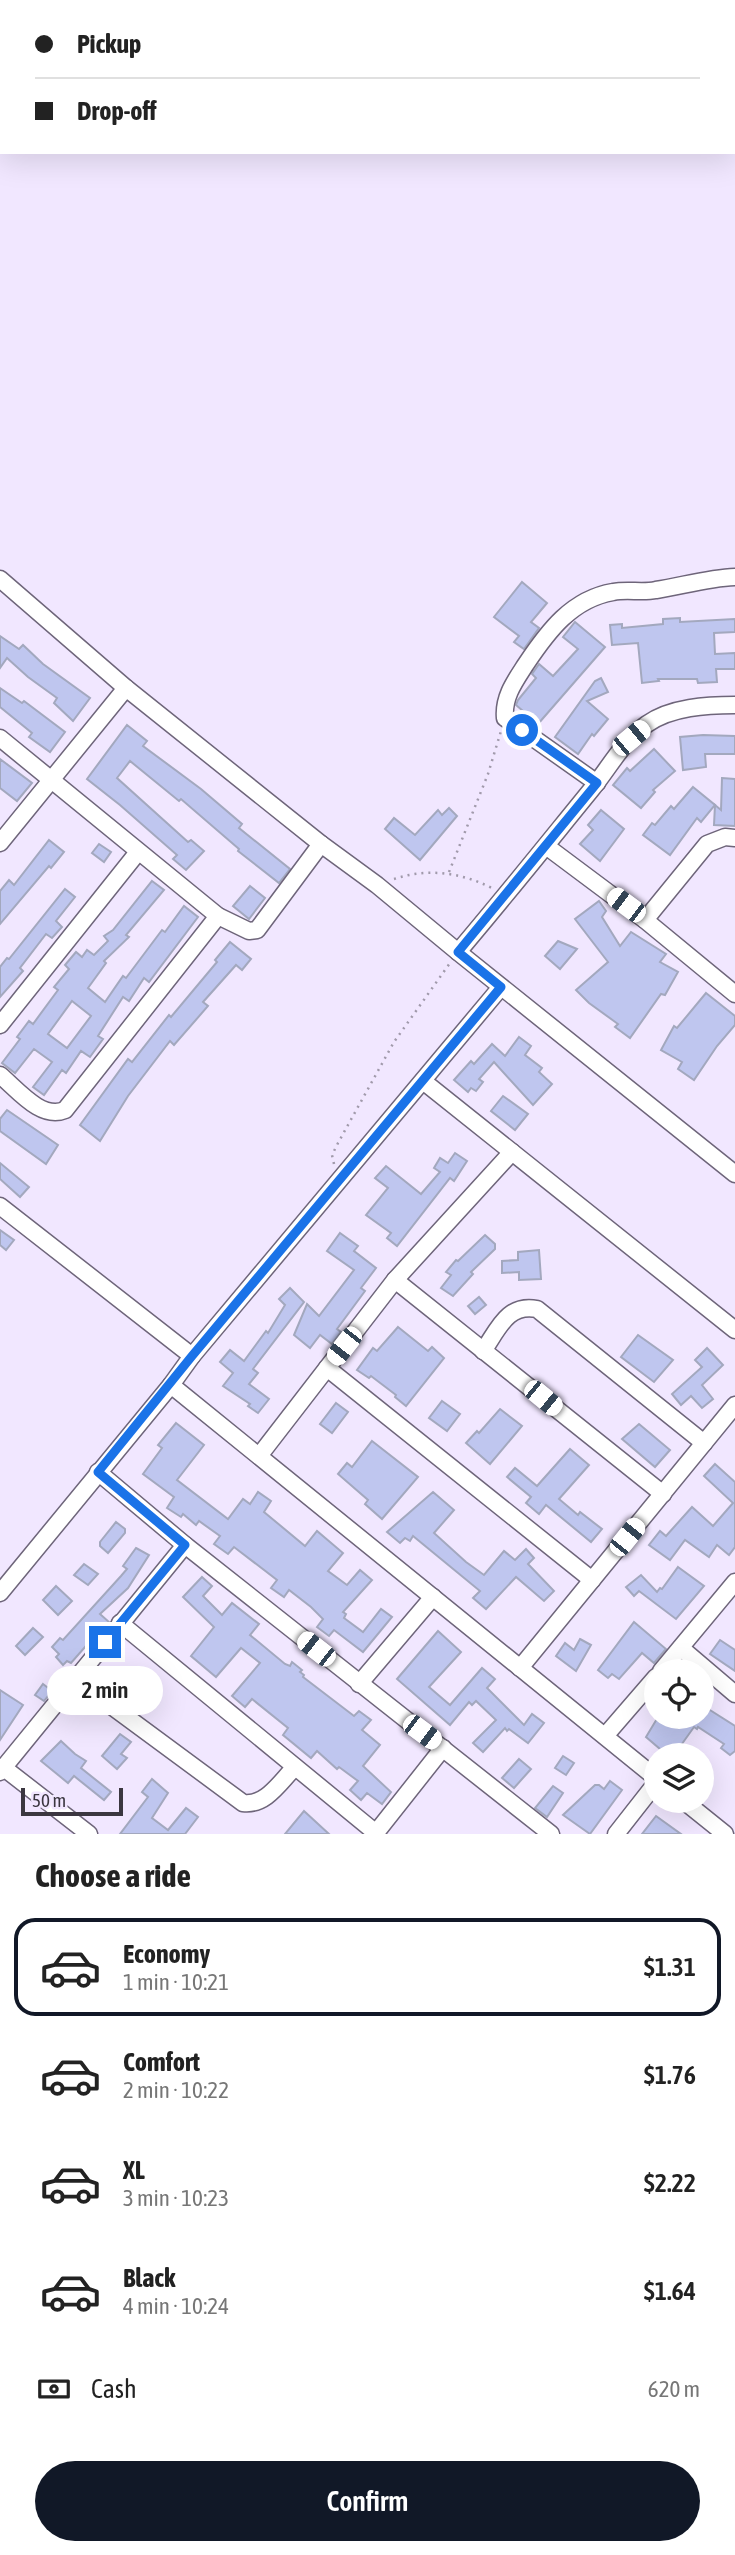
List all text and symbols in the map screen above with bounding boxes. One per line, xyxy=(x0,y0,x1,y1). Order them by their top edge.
text: Pickup xyxy=(77,29,141,59)
text: Drop-off xyxy=(77,96,157,126)
route start xyxy=(506,714,538,746)
car xyxy=(609,716,654,760)
car xyxy=(603,884,650,926)
car xyxy=(323,1323,366,1369)
car xyxy=(521,1377,566,1419)
car xyxy=(606,1514,649,1560)
route end xyxy=(89,1626,121,1658)
car xyxy=(293,1628,340,1670)
map controls xyxy=(644,1659,714,1813)
button: locate xyxy=(644,1659,714,1729)
callout: 2 min xyxy=(47,1666,163,1716)
text: 2 min xyxy=(82,1677,128,1703)
car xyxy=(399,1711,446,1753)
button: layers xyxy=(644,1743,714,1813)
scale bar xyxy=(21,1785,122,1817)
text: 50 m xyxy=(32,1789,66,1811)
text: Choose a ride xyxy=(35,1857,191,1894)
icon: car xyxy=(39,1936,102,1999)
text: Economy xyxy=(123,1939,210,1969)
text: $1.31 xyxy=(644,1952,696,1982)
text: 1 min · 10:21 xyxy=(123,1969,229,1995)
icon: car xyxy=(39,2044,102,2107)
text: Comfort xyxy=(123,2047,200,2077)
text: $1.76 xyxy=(644,2060,696,2090)
text: 2 min · 10:22 xyxy=(123,2077,229,2103)
icon: car xyxy=(39,2152,102,2215)
text: XL xyxy=(123,2155,145,2185)
text: $2.22 xyxy=(644,2168,696,2198)
text: 3 min · 10:23 xyxy=(123,2185,229,2211)
icon: car xyxy=(39,2260,102,2323)
text: Black xyxy=(123,2263,175,2293)
text: $1.64 xyxy=(644,2276,696,2306)
text: 4 min · 10:24 xyxy=(123,2293,229,2319)
icon: cash xyxy=(35,2370,73,2408)
text: Cash xyxy=(91,2374,137,2404)
text: 620 m xyxy=(648,2376,700,2402)
button: Confirm xyxy=(35,2461,700,2541)

